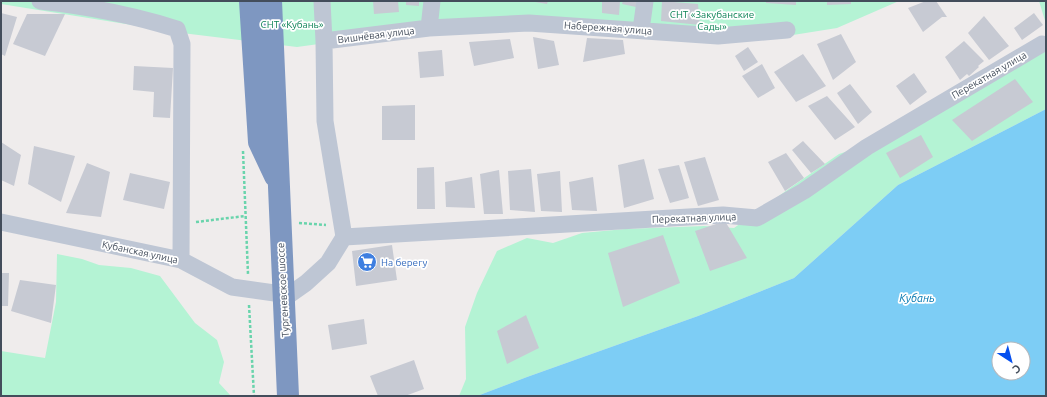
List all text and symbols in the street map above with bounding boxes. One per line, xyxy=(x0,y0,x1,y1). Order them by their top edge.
park label: СНТ «Закубанские Сады» xyxy=(670,9,754,32)
park label: СНТ «Кубань» xyxy=(261,19,324,30)
street label: Набережная улица xyxy=(564,19,652,37)
street label: Вишнёвая улица xyxy=(337,25,415,45)
street label: Перекатная улица xyxy=(950,49,1028,101)
street label: Перекатная улица xyxy=(652,211,736,225)
street label: Кубанская улица xyxy=(101,239,179,265)
street label: Тургеневское шоссе xyxy=(275,242,291,338)
supermarket icon: На берегу xyxy=(356,251,378,273)
place label: На берегу xyxy=(381,257,427,268)
water label: Кубань xyxy=(899,292,935,304)
north arrow xyxy=(991,341,1031,381)
text: С xyxy=(1011,362,1023,376)

